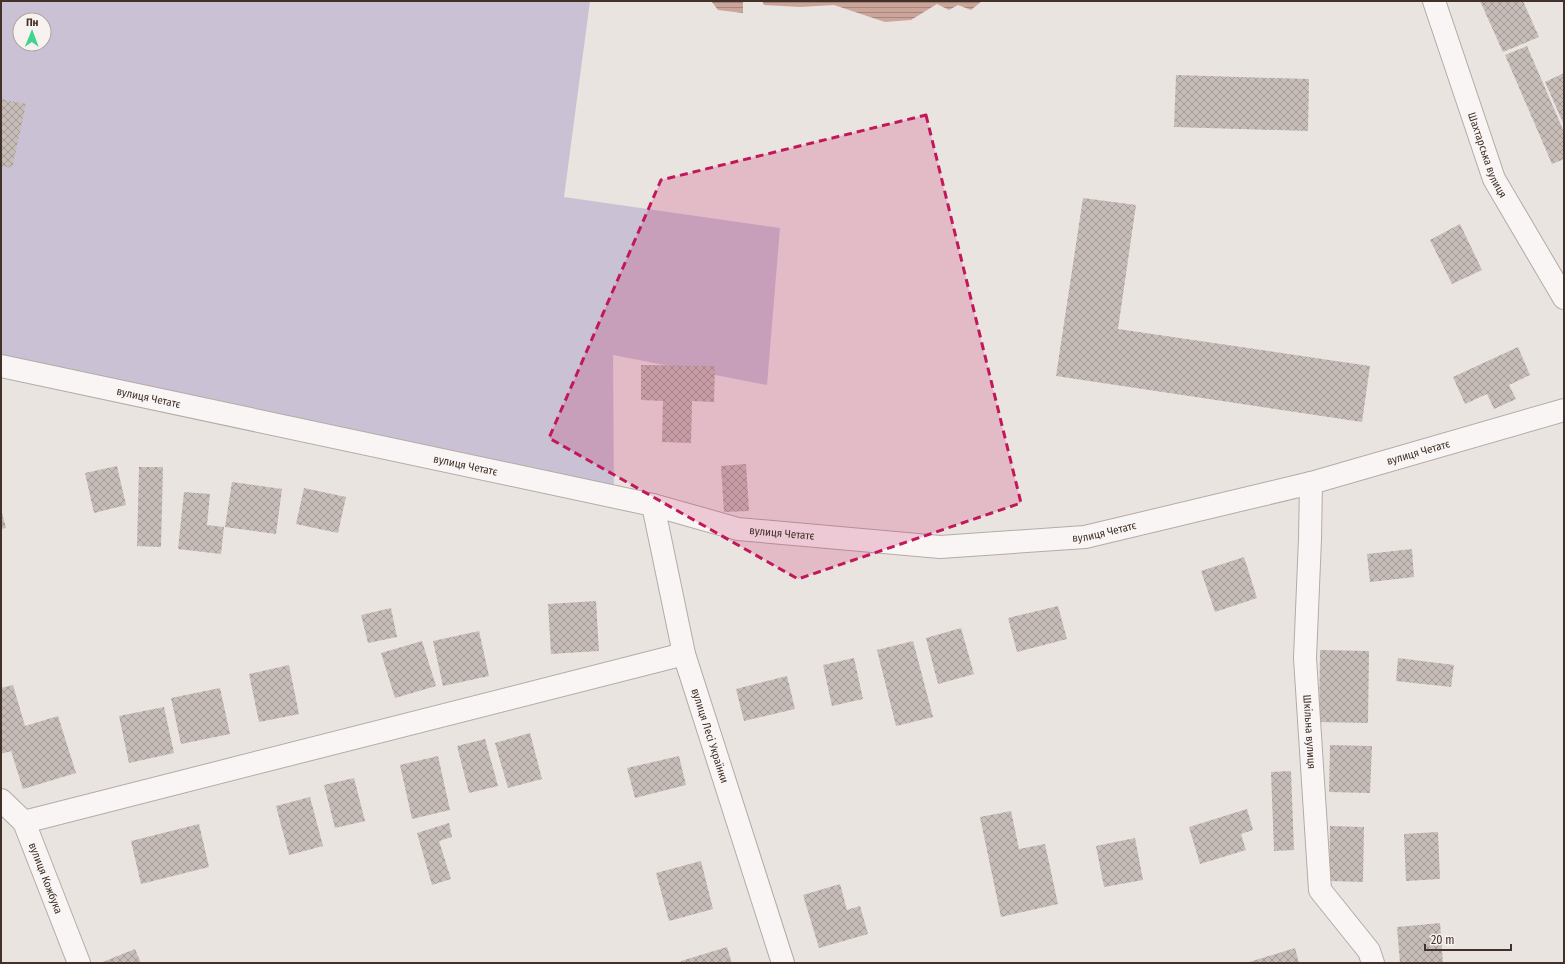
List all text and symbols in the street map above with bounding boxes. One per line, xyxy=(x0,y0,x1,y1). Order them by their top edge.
north arrow xyxy=(12,12,52,52)
text: Пн xyxy=(26,16,39,29)
street label: Шахтарська вулиця xyxy=(1465,111,1510,200)
street label: вулиця Четатє xyxy=(115,385,182,411)
street label: вулиця Четатє xyxy=(1385,437,1452,468)
street label: вулиця Четатє xyxy=(432,452,499,479)
street label: вулиця Четатє xyxy=(1072,519,1138,545)
street label: вулиця Четатє xyxy=(749,524,815,543)
street label: вулиця Лесі Українки xyxy=(688,687,731,785)
street label: Шкільна вулиця xyxy=(1300,694,1318,769)
street label: вулиця Кожбука xyxy=(26,841,65,916)
scale bar xyxy=(1425,926,1511,952)
text: 20 m xyxy=(1431,933,1455,947)

